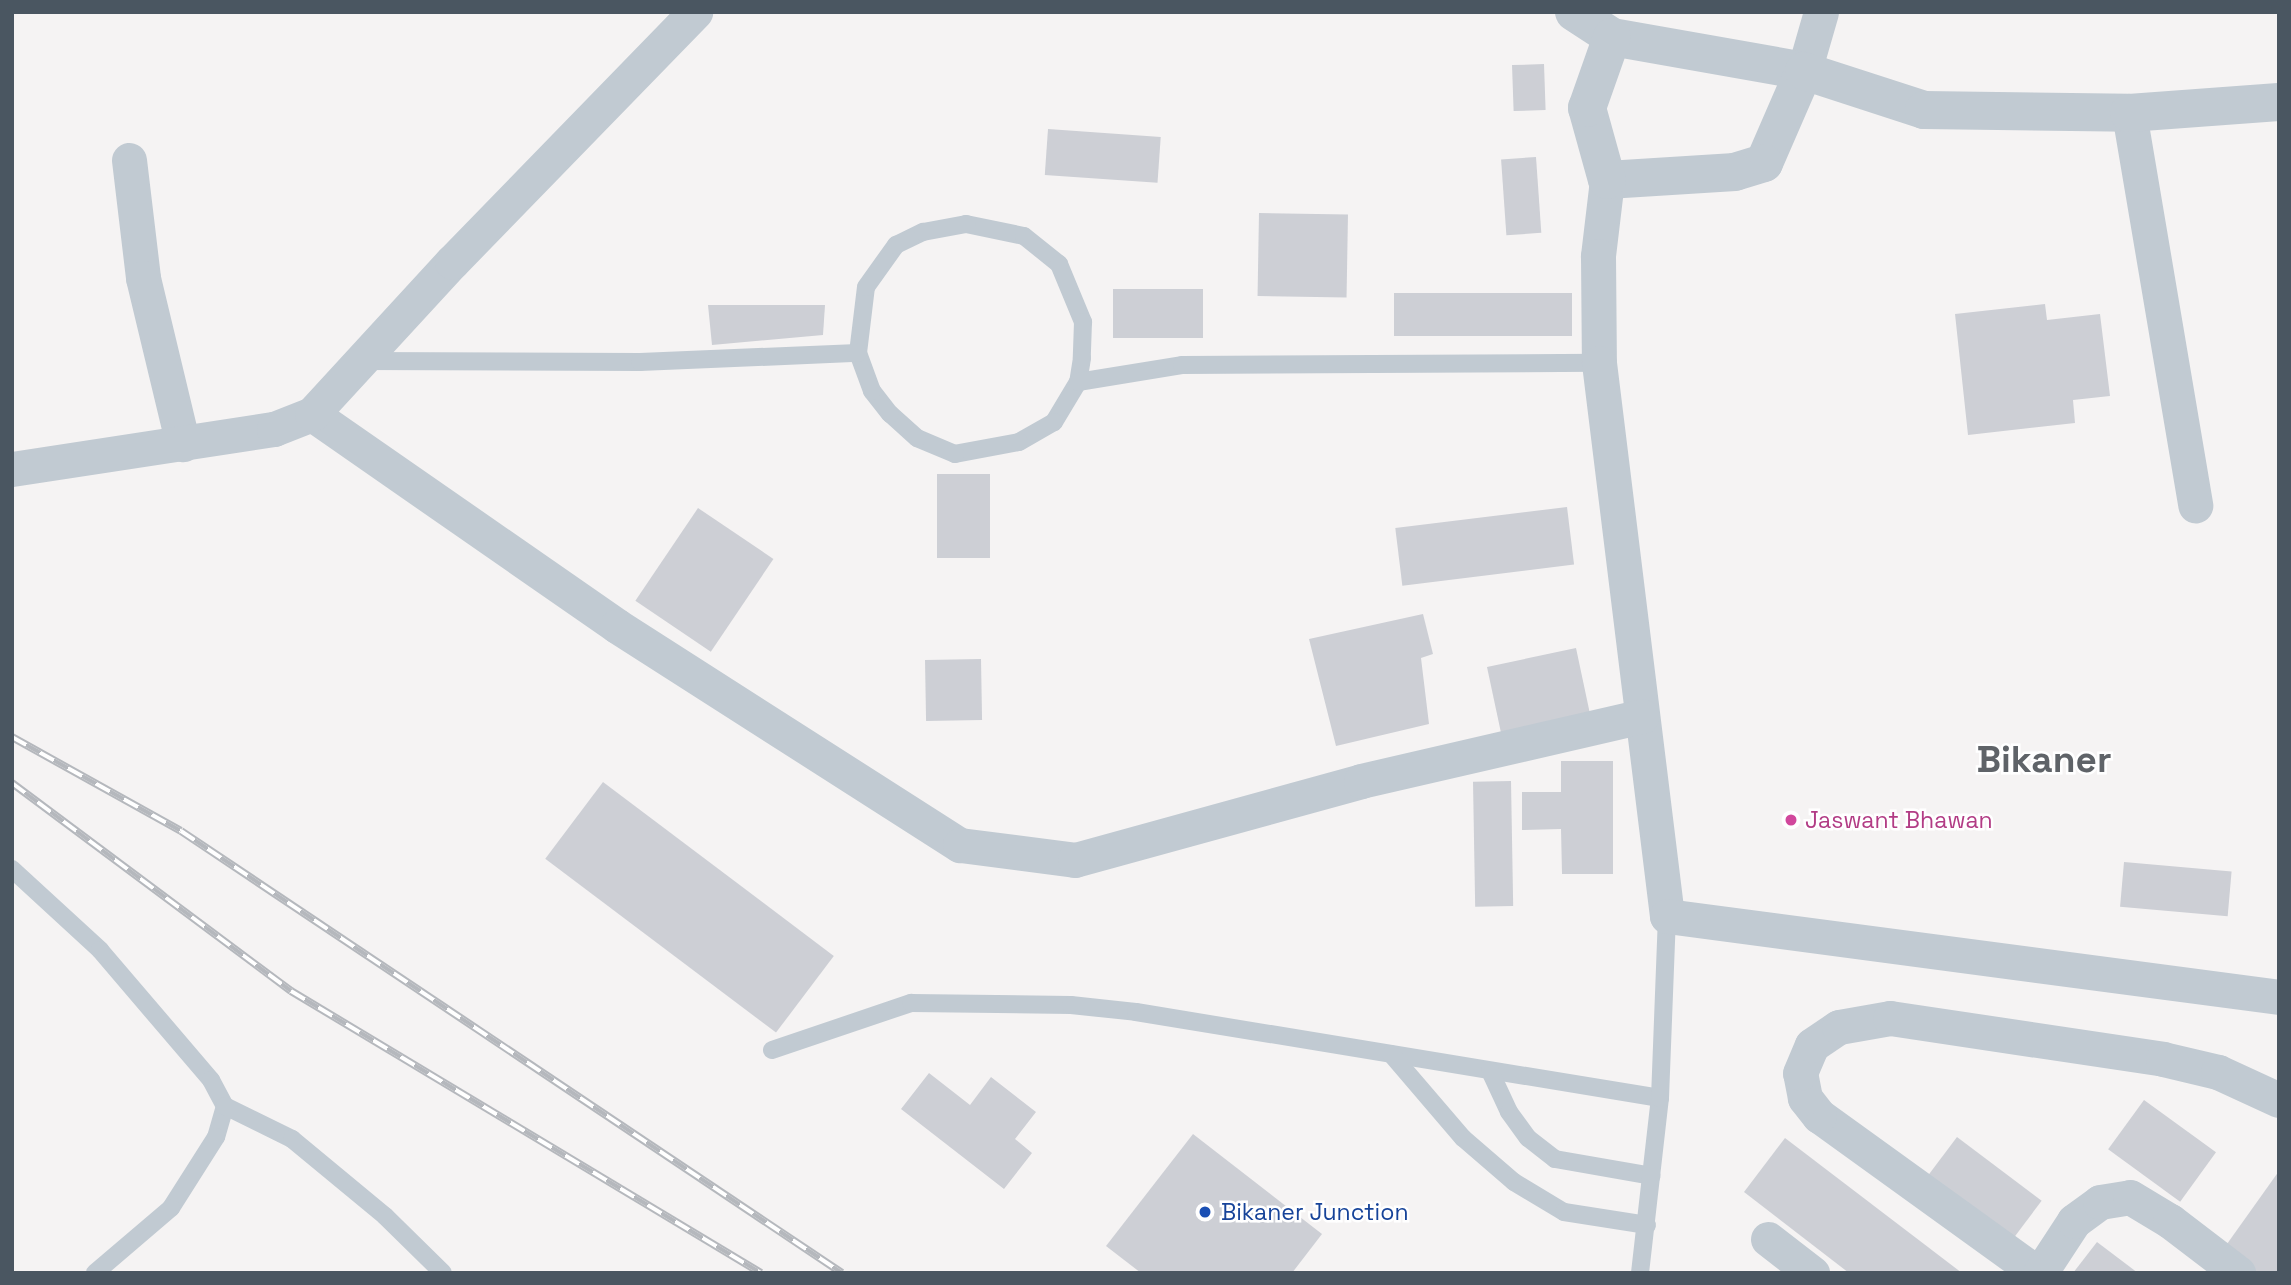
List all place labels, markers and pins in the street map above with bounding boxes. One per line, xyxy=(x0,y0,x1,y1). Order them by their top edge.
place label: Jaswant Bhawan xyxy=(1805,806,1993,834)
marker: Jaswant Bhawan xyxy=(1783,812,1799,828)
place label: Bikaner Junction xyxy=(1221,1198,1409,1226)
marker: Bikaner Junction xyxy=(1195,1202,1215,1222)

